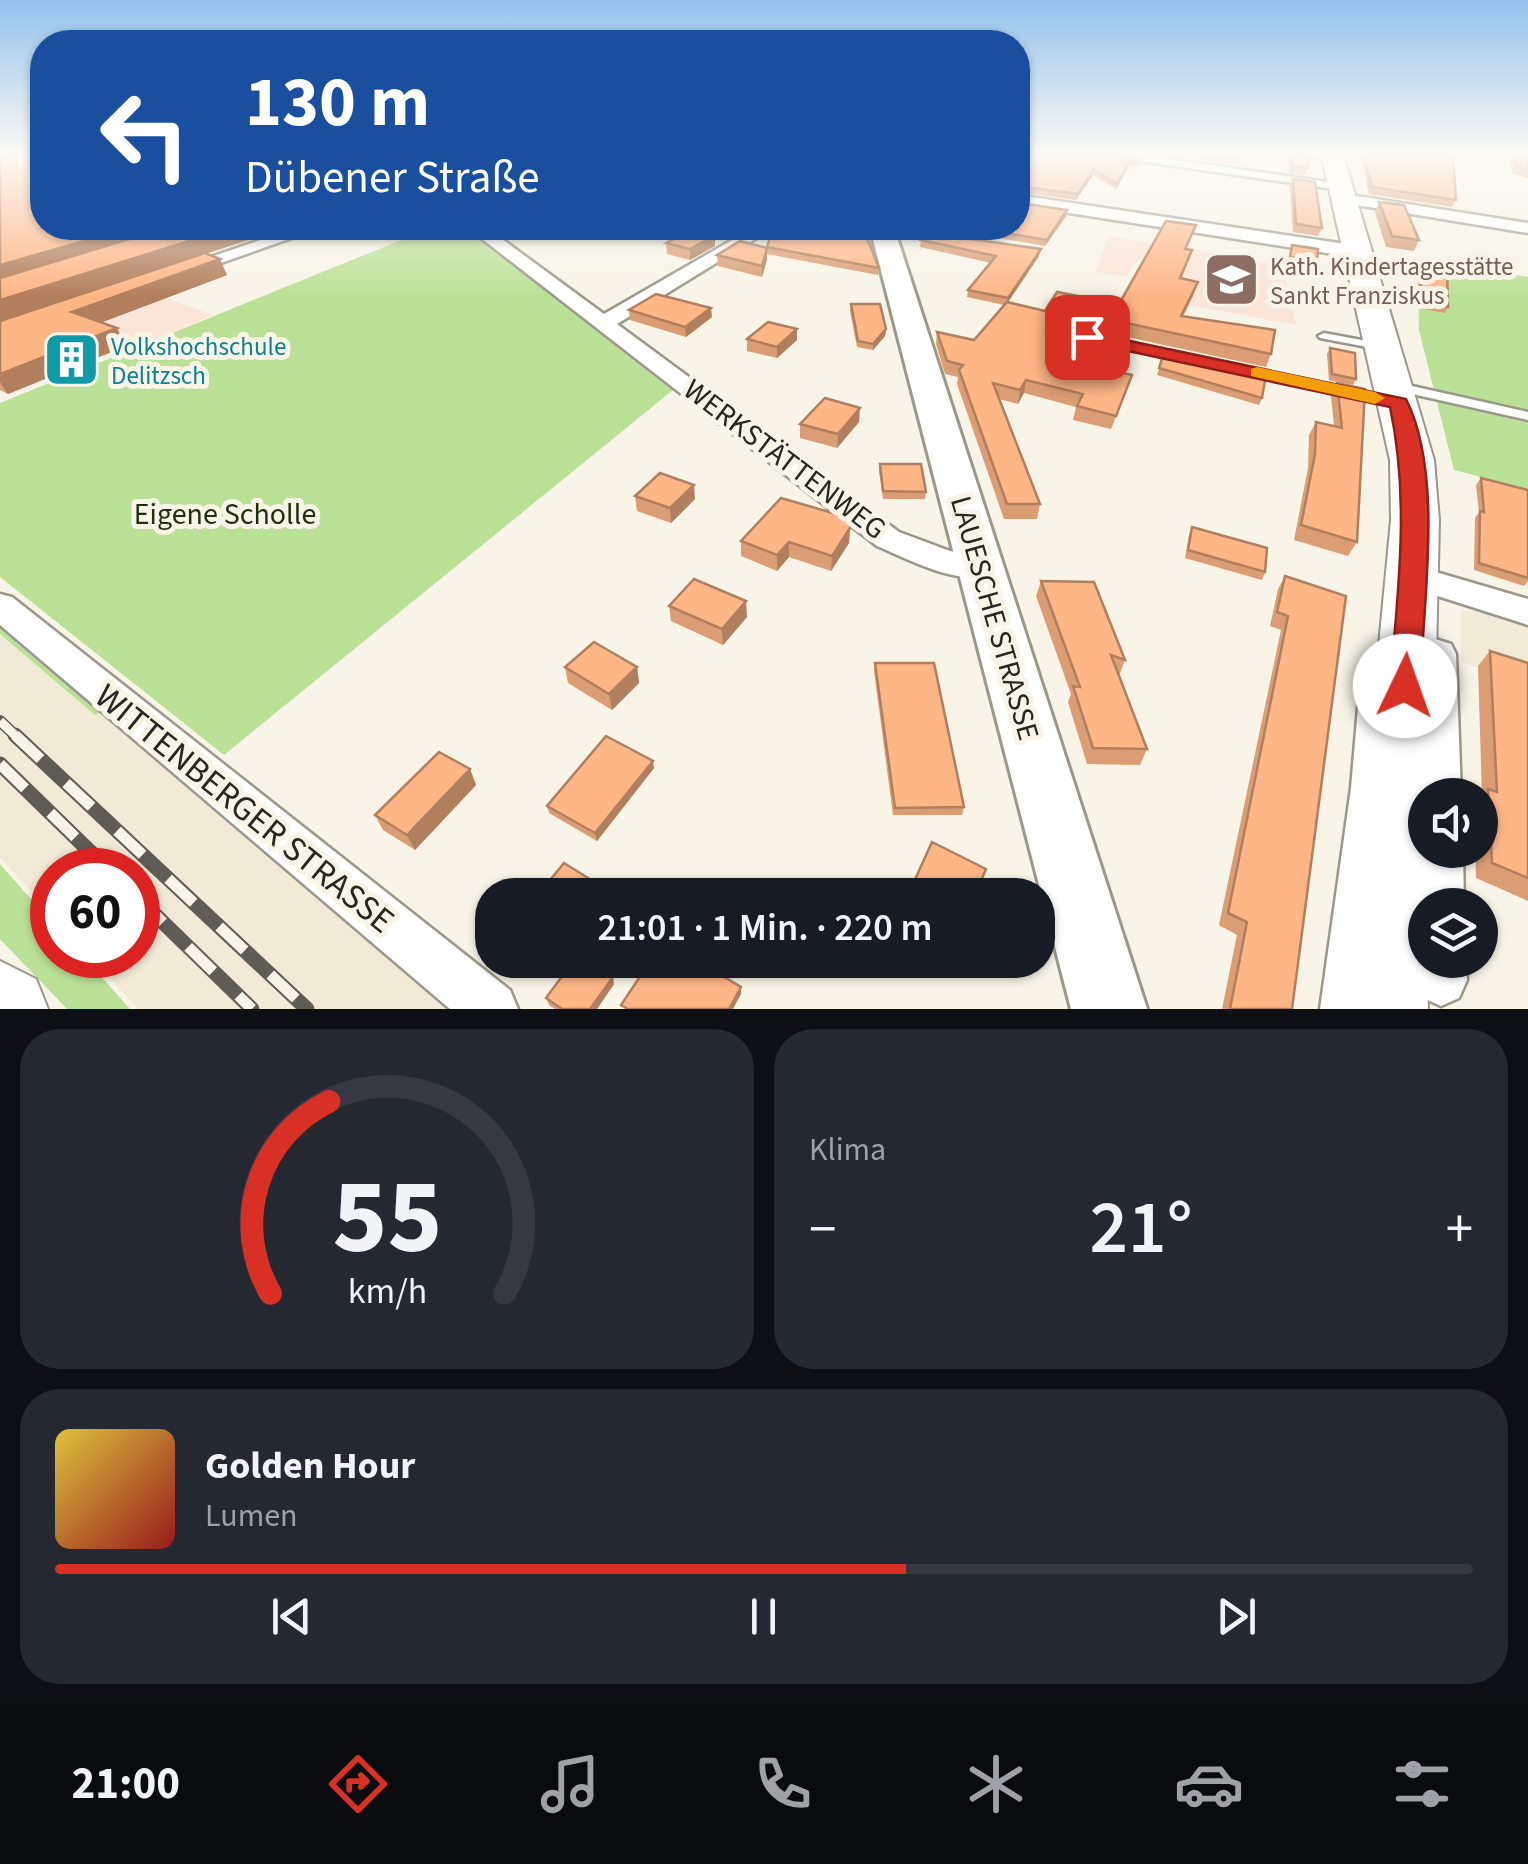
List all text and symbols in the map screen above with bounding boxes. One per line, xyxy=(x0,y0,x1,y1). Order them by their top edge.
text: 130 m xyxy=(245,53,430,153)
icon: left xyxy=(80,70,210,200)
text: Dübener Straße xyxy=(245,146,540,210)
place label: Kath. Kindertagesstätte Sankt Franziskus xyxy=(1270,249,1514,314)
school or university icon: Kath. Kindertagesstätte Sankt Franziskus xyxy=(1201,250,1261,310)
pin xyxy=(1045,295,1130,380)
icon: arrive xyxy=(1060,310,1115,365)
place label: Volkshochschule Delitzsch xyxy=(111,329,286,394)
building icon: Volkshochschule Delitzsch xyxy=(42,330,102,390)
street label: WERKSTÄTTENWEG xyxy=(674,369,895,550)
street label: LAUESCHE STRASSE xyxy=(939,491,1050,745)
park label: Eigene Scholle xyxy=(134,493,316,536)
position arrow xyxy=(1353,634,1457,738)
street label: WITTENBERGER STRASSE xyxy=(84,672,405,945)
map controls xyxy=(1408,778,1498,978)
button: sound xyxy=(1408,778,1498,868)
speed limit sign: 60 xyxy=(30,848,160,978)
button: layers xyxy=(1408,888,1498,978)
text: 21:01 · 1 Min. · 220 m xyxy=(598,901,932,955)
text: Klima xyxy=(809,1127,886,1173)
text: 55 xyxy=(332,1145,442,1293)
text: 21° xyxy=(1089,1175,1193,1282)
text: − xyxy=(809,1191,836,1269)
text: + xyxy=(1446,1191,1473,1269)
text: km/h xyxy=(347,1266,427,1317)
text: Golden Hour xyxy=(205,1439,415,1493)
text: Lumen xyxy=(205,1493,298,1539)
icon: previous xyxy=(264,1589,319,1644)
icon: pause xyxy=(736,1589,791,1644)
icon: next xyxy=(1209,1589,1264,1644)
icon: directions xyxy=(323,1749,393,1819)
icon: music xyxy=(535,1749,605,1819)
icon: phone xyxy=(748,1749,818,1819)
icon: climate xyxy=(961,1749,1031,1819)
icon: car xyxy=(1174,1749,1244,1819)
icon: filters xyxy=(1387,1749,1457,1819)
text: 21:00 xyxy=(71,1752,180,1816)

